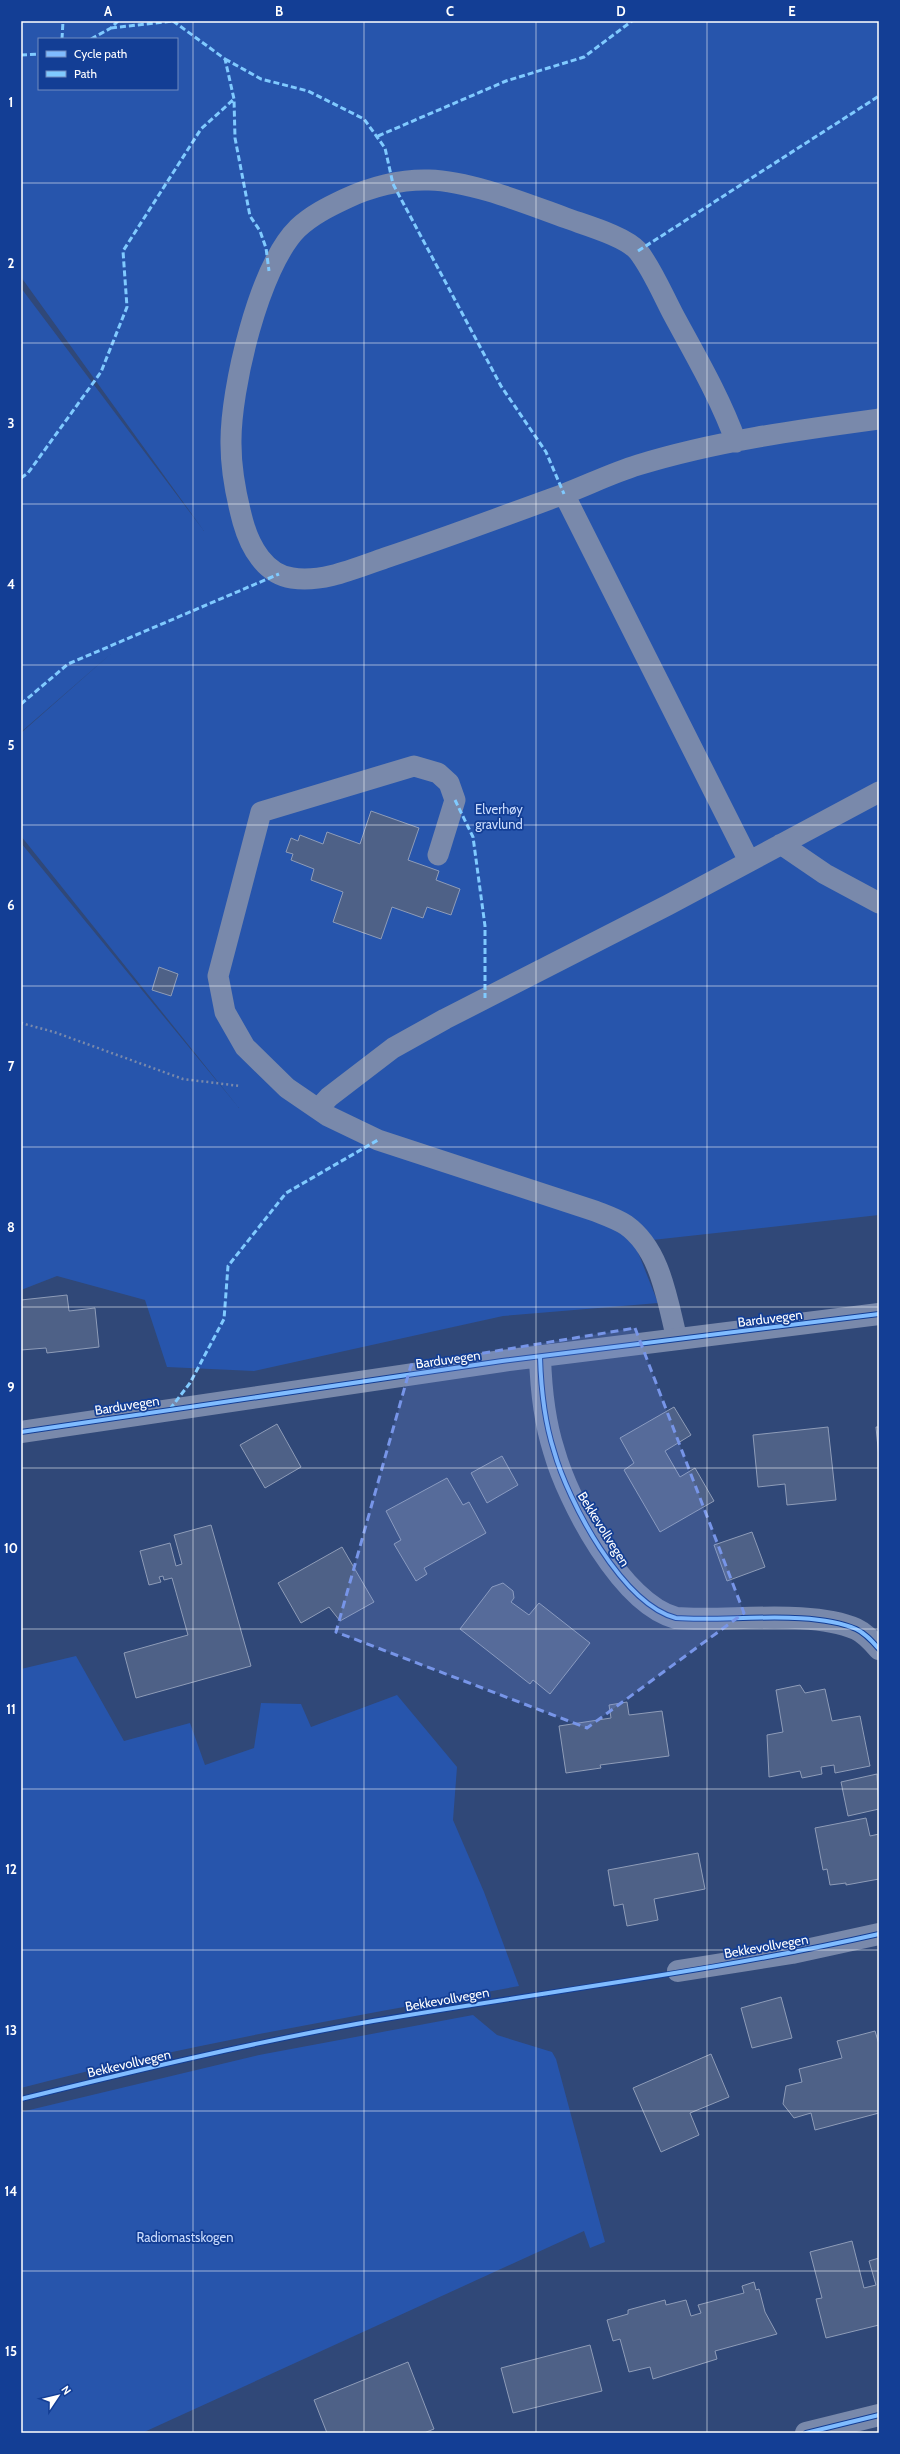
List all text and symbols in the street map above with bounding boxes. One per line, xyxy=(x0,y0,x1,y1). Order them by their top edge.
text: A xyxy=(104,3,113,19)
text: B xyxy=(275,3,283,19)
text: C xyxy=(446,3,454,19)
text: D xyxy=(616,3,626,19)
text: E xyxy=(788,3,796,19)
legend xyxy=(38,38,178,90)
text: Cycle path xyxy=(74,46,127,61)
text: Path xyxy=(74,66,97,81)
text: 1 xyxy=(9,94,13,110)
text: 2 xyxy=(8,255,15,271)
text: 3 xyxy=(7,415,15,431)
text: 4 xyxy=(7,576,15,592)
text: 5 xyxy=(8,737,15,753)
park label: Elverhøy gravlund xyxy=(475,801,523,832)
text: 6 xyxy=(7,897,15,913)
text: 7 xyxy=(8,1058,15,1074)
text: 8 xyxy=(7,1219,15,1235)
street label: Barduvegen xyxy=(737,1306,803,1330)
street label: Barduvegen xyxy=(415,1347,481,1371)
text: 9 xyxy=(7,1379,15,1395)
street label: Barduvegen xyxy=(93,1392,161,1418)
street label: Bekkevollvegen xyxy=(575,1489,633,1569)
text: 10 xyxy=(4,1540,18,1556)
text: 11 xyxy=(6,1701,16,1717)
text: 12 xyxy=(5,1861,17,1877)
street label: Bekkevollvegen xyxy=(723,1931,809,1961)
street label: Bekkevollvegen xyxy=(404,1984,490,2014)
text: 13 xyxy=(5,2022,17,2038)
street label: Bekkevollvegen xyxy=(86,2046,172,2080)
text: 14 xyxy=(5,2183,17,2199)
park label: Radiomastskogen xyxy=(136,2229,234,2245)
text: 15 xyxy=(5,2343,17,2359)
north arrow xyxy=(38,2376,78,2416)
text: N xyxy=(58,2383,74,2397)

